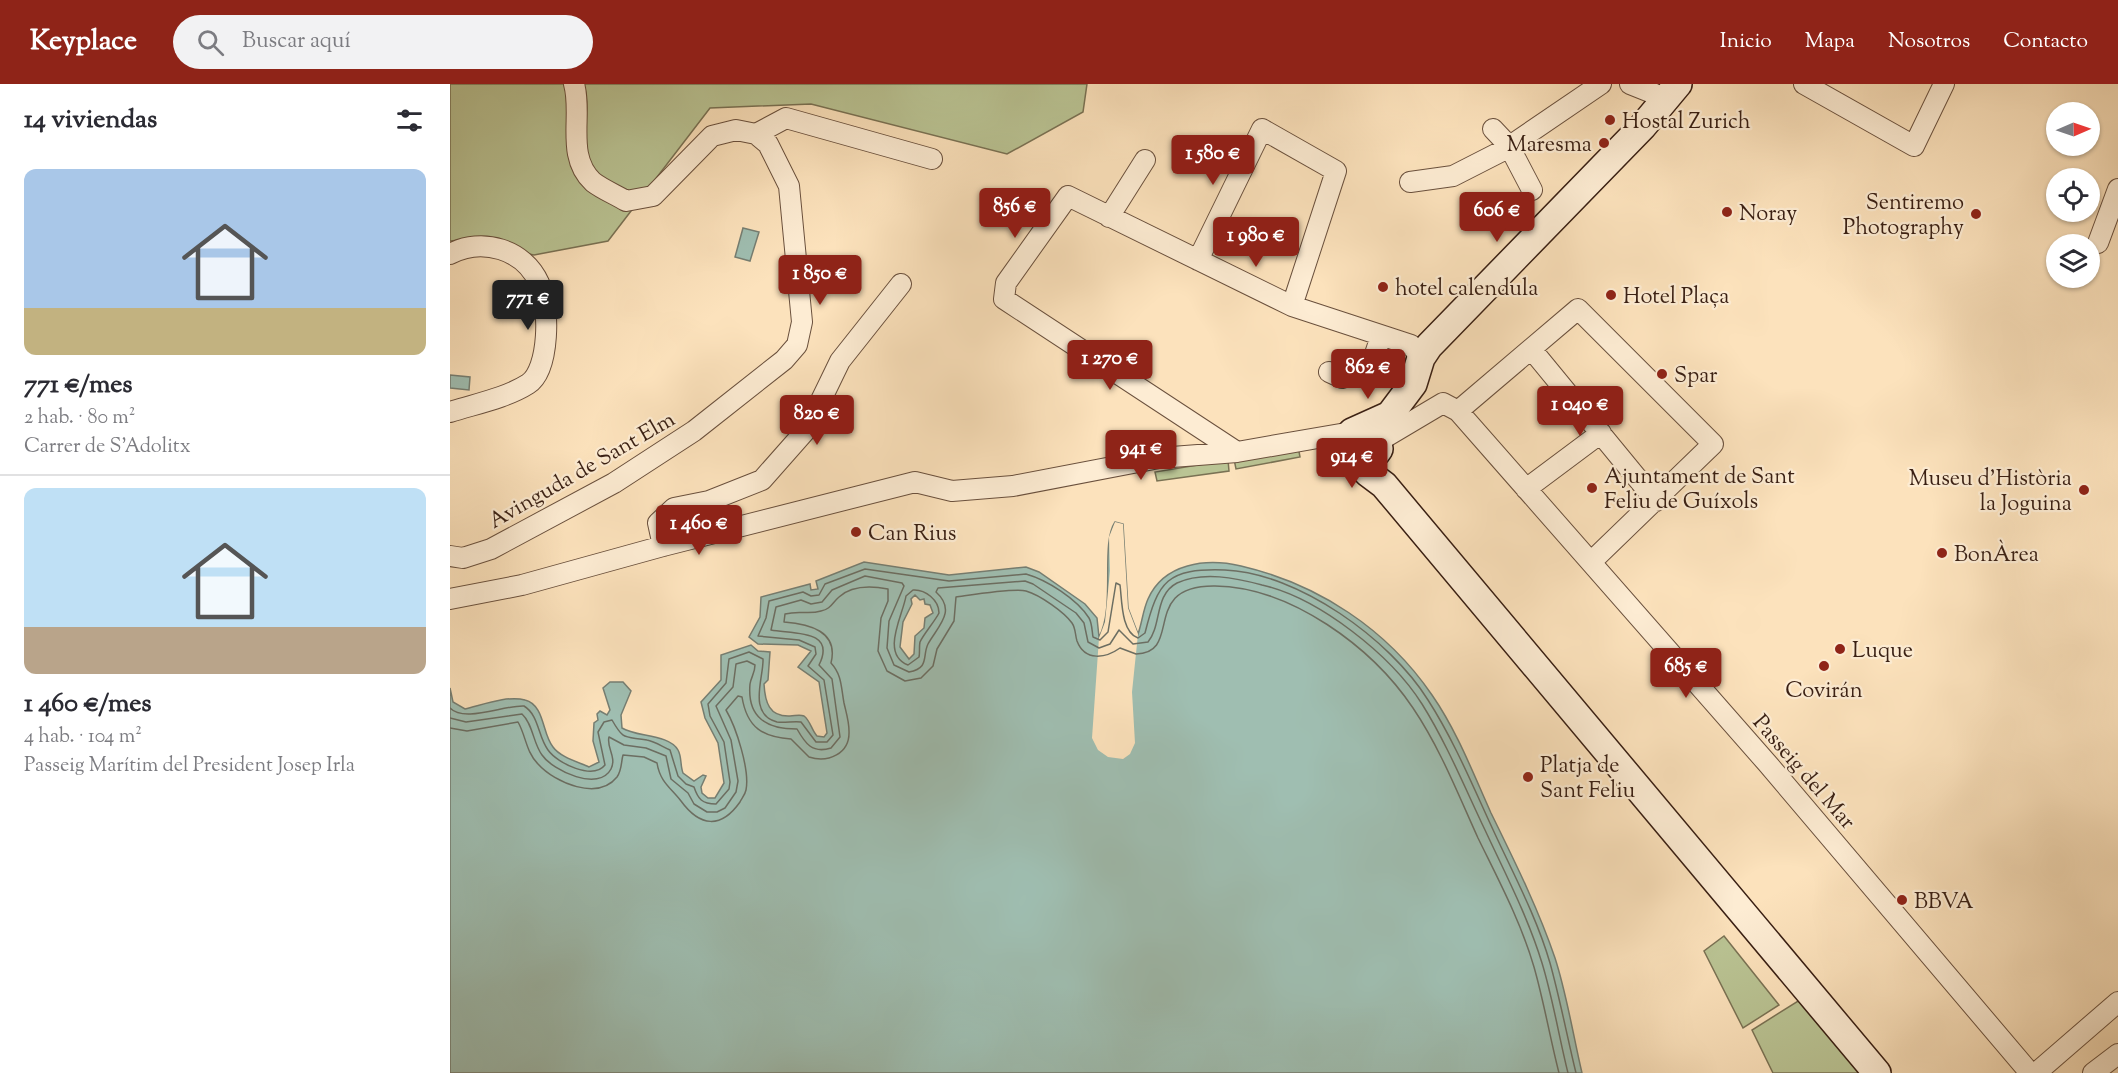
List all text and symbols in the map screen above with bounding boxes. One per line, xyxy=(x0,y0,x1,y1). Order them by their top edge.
search box xyxy=(173,15,593,69)
text: Keyplace xyxy=(30,22,137,62)
icon: search xyxy=(194,26,227,59)
text: Buscar aquí xyxy=(242,26,351,58)
text: Inicio xyxy=(1720,27,1772,57)
text: Mapa xyxy=(1805,27,1855,57)
text: Nosotros xyxy=(1888,27,1970,57)
text: Contacto xyxy=(2003,27,2088,57)
text: 14 viviendas xyxy=(24,102,157,139)
north arrow xyxy=(2046,102,2100,156)
map controls xyxy=(2046,102,2100,288)
icon: filters xyxy=(393,104,426,137)
place label: Hostal Zurich xyxy=(1622,107,1751,139)
marker: Hostal Zurich xyxy=(1603,113,1617,127)
place label: Maresma xyxy=(1506,130,1592,162)
pin: 1 580 € xyxy=(1158,135,1268,186)
marker: Maresma xyxy=(1597,136,1611,150)
text: 1 580 € xyxy=(1185,140,1241,169)
button: locate xyxy=(2046,168,2100,222)
pin: 856 € xyxy=(973,188,1057,239)
place label: Sentiremo Photography xyxy=(1843,188,1964,245)
pin: 606 € xyxy=(1455,192,1539,243)
text: 856 € xyxy=(993,193,1037,222)
text: 606 € xyxy=(1474,197,1521,226)
place label: Noray xyxy=(1739,199,1797,231)
marker: Noray xyxy=(1720,205,1734,219)
marker: Sentiremo Photography xyxy=(1969,207,1983,221)
icon: home xyxy=(171,208,279,316)
pin: 1 980 € xyxy=(1201,217,1311,268)
text: 1 980 € xyxy=(1227,222,1285,251)
button: layers xyxy=(2046,234,2100,288)
pin: 1 850 € xyxy=(765,255,875,306)
text: 1 850 € xyxy=(792,260,848,289)
place label: hotel calendula xyxy=(1395,274,1538,306)
pin: 771 € xyxy=(486,280,570,331)
marker: hotel calendula xyxy=(1376,280,1390,294)
place label: Hotel Plaça xyxy=(1623,282,1729,314)
text: 771 € xyxy=(506,285,550,314)
marker: Hotel Plaça xyxy=(1604,288,1618,302)
pin: 1 270 € xyxy=(1055,340,1165,391)
text: 1 270 € xyxy=(1081,345,1139,374)
pin: 862 € xyxy=(1326,349,1410,400)
text: 862 € xyxy=(1345,354,1391,383)
place label: Spar xyxy=(1674,361,1717,393)
text: 771 €/mes xyxy=(24,367,132,404)
marker: Spar xyxy=(1655,367,1669,381)
pin: 1 040 € xyxy=(1525,386,1635,437)
text: 1 040 € xyxy=(1551,391,1609,420)
pin: 820 € xyxy=(775,395,859,446)
text: 820 € xyxy=(794,400,840,429)
text: 2 hab. · 80 m² xyxy=(24,404,136,433)
street label: Avinguda de Sant Elm xyxy=(483,405,682,538)
pin: 941 € xyxy=(1099,430,1183,481)
text: Carrer de S'Adolitx xyxy=(24,433,191,462)
text: 941 € xyxy=(1119,435,1163,464)
pin: 914 € xyxy=(1310,438,1394,489)
text: 914 € xyxy=(1330,443,1374,472)
place label: Ajuntament de Sant Feliu de Guíxols xyxy=(1604,462,1795,519)
place label: Museu d'Història la Joguina xyxy=(1909,464,2072,521)
marker: Ajuntament de Sant Feliu de Guíxols xyxy=(1585,481,1599,495)
marker: Museu d'Història la Joguina xyxy=(2077,483,2091,497)
pin: 1 460 € xyxy=(644,505,754,556)
text: 1 460 € xyxy=(670,510,728,539)
place label: Can Rius xyxy=(868,519,957,551)
marker: Can Rius xyxy=(849,525,863,539)
icon: home xyxy=(171,527,279,635)
place label: BonÀrea xyxy=(1954,539,2039,572)
marker: BonÀrea xyxy=(1935,546,1949,560)
place label: Luque xyxy=(1852,636,1913,668)
marker: Luque xyxy=(1833,642,1847,656)
pin: 685 € xyxy=(1644,648,1728,699)
text: 685 € xyxy=(1664,653,1708,682)
marker: Covirán xyxy=(1817,659,1831,673)
place label: Covirán xyxy=(1785,676,1863,708)
text: 1 460 €/mes xyxy=(24,686,152,723)
street label: Passeig del Mar xyxy=(1744,709,1862,837)
text: 4 hab. · 104 m² xyxy=(24,723,142,752)
place label: Platja de Sant Feliu xyxy=(1540,751,1636,808)
text: Passeig Marítim del President Josep Irla xyxy=(24,752,355,781)
marker: Platja de Sant Feliu xyxy=(1521,770,1535,784)
place label: BBVA xyxy=(1914,887,1974,919)
marker: BBVA xyxy=(1895,893,1909,907)

